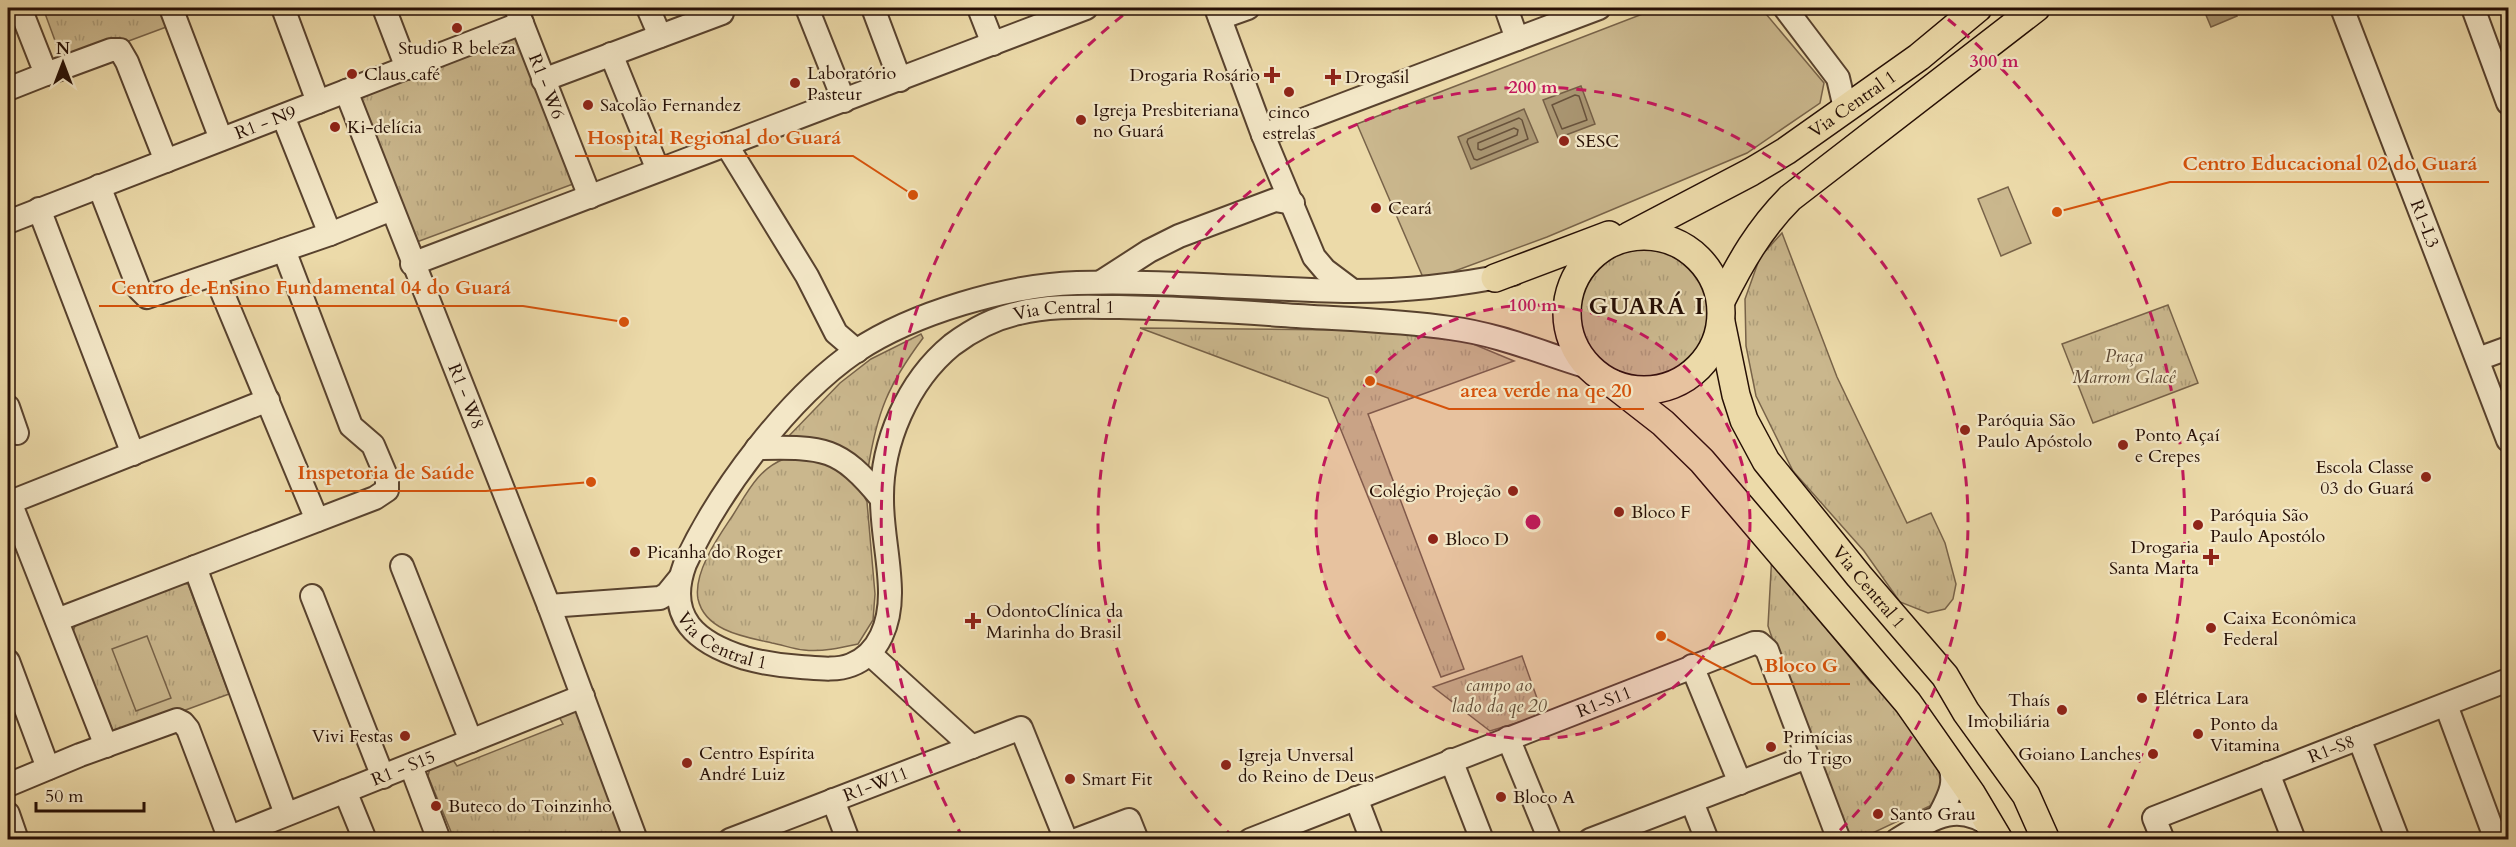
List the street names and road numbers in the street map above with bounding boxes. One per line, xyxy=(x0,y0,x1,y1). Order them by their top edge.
street label: R1 - W6 xyxy=(522,50,570,123)
street label: Via Central 1 xyxy=(1804,65,1902,144)
street label: R1 - N9 xyxy=(231,100,300,146)
street label: R1-L3 xyxy=(2404,196,2445,252)
street label: Via Central 1 xyxy=(1011,295,1115,327)
street label: R1 - W8 xyxy=(442,360,490,433)
street label: Via Central 1 xyxy=(1826,540,1911,634)
street label: Via Central 1 xyxy=(671,608,769,676)
street label: R1-S11 xyxy=(1573,680,1635,724)
street label: R1-S8 xyxy=(2305,729,2358,770)
street label: R1 - S15 xyxy=(368,744,439,792)
street label: R1-W11 xyxy=(839,761,912,808)

